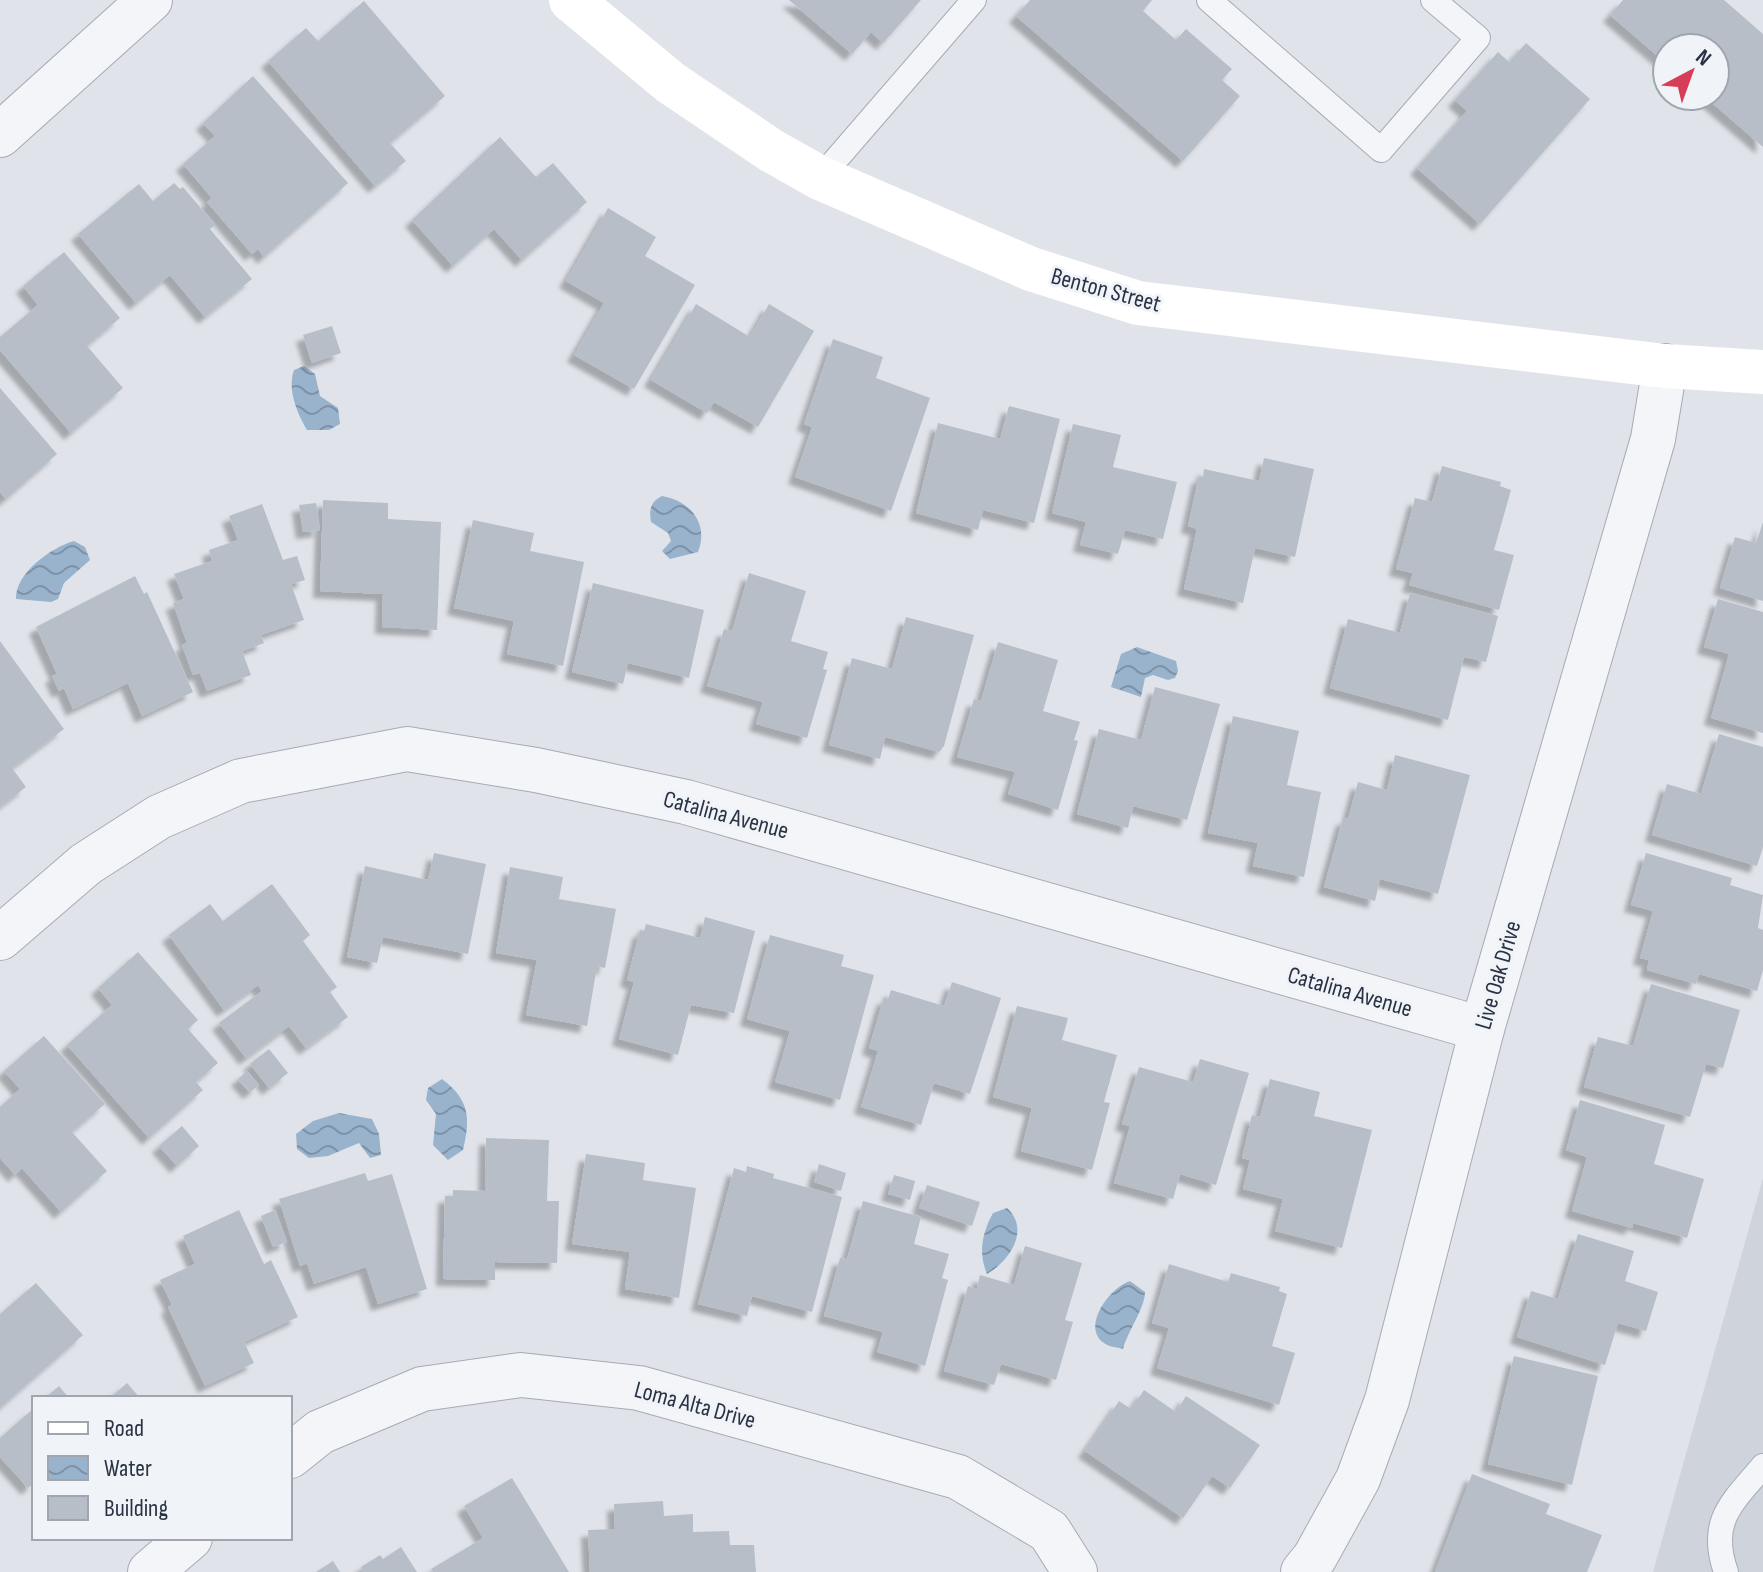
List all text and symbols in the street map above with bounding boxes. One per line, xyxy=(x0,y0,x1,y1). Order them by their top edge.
north arrow xyxy=(1651,32,1731,112)
text: N xyxy=(1690,44,1716,72)
street label: Benton Street xyxy=(1048,261,1164,319)
street label: Catalina Avenue xyxy=(660,784,792,846)
street label: Live Oak Drive xyxy=(1469,917,1527,1033)
street label: Catalina Avenue xyxy=(1284,960,1416,1024)
street label: Loma Alta Drive xyxy=(631,1375,759,1435)
legend xyxy=(32,1396,292,1540)
text: Road xyxy=(104,1414,144,1443)
text: Water xyxy=(104,1454,152,1483)
text: Building xyxy=(104,1494,168,1523)

